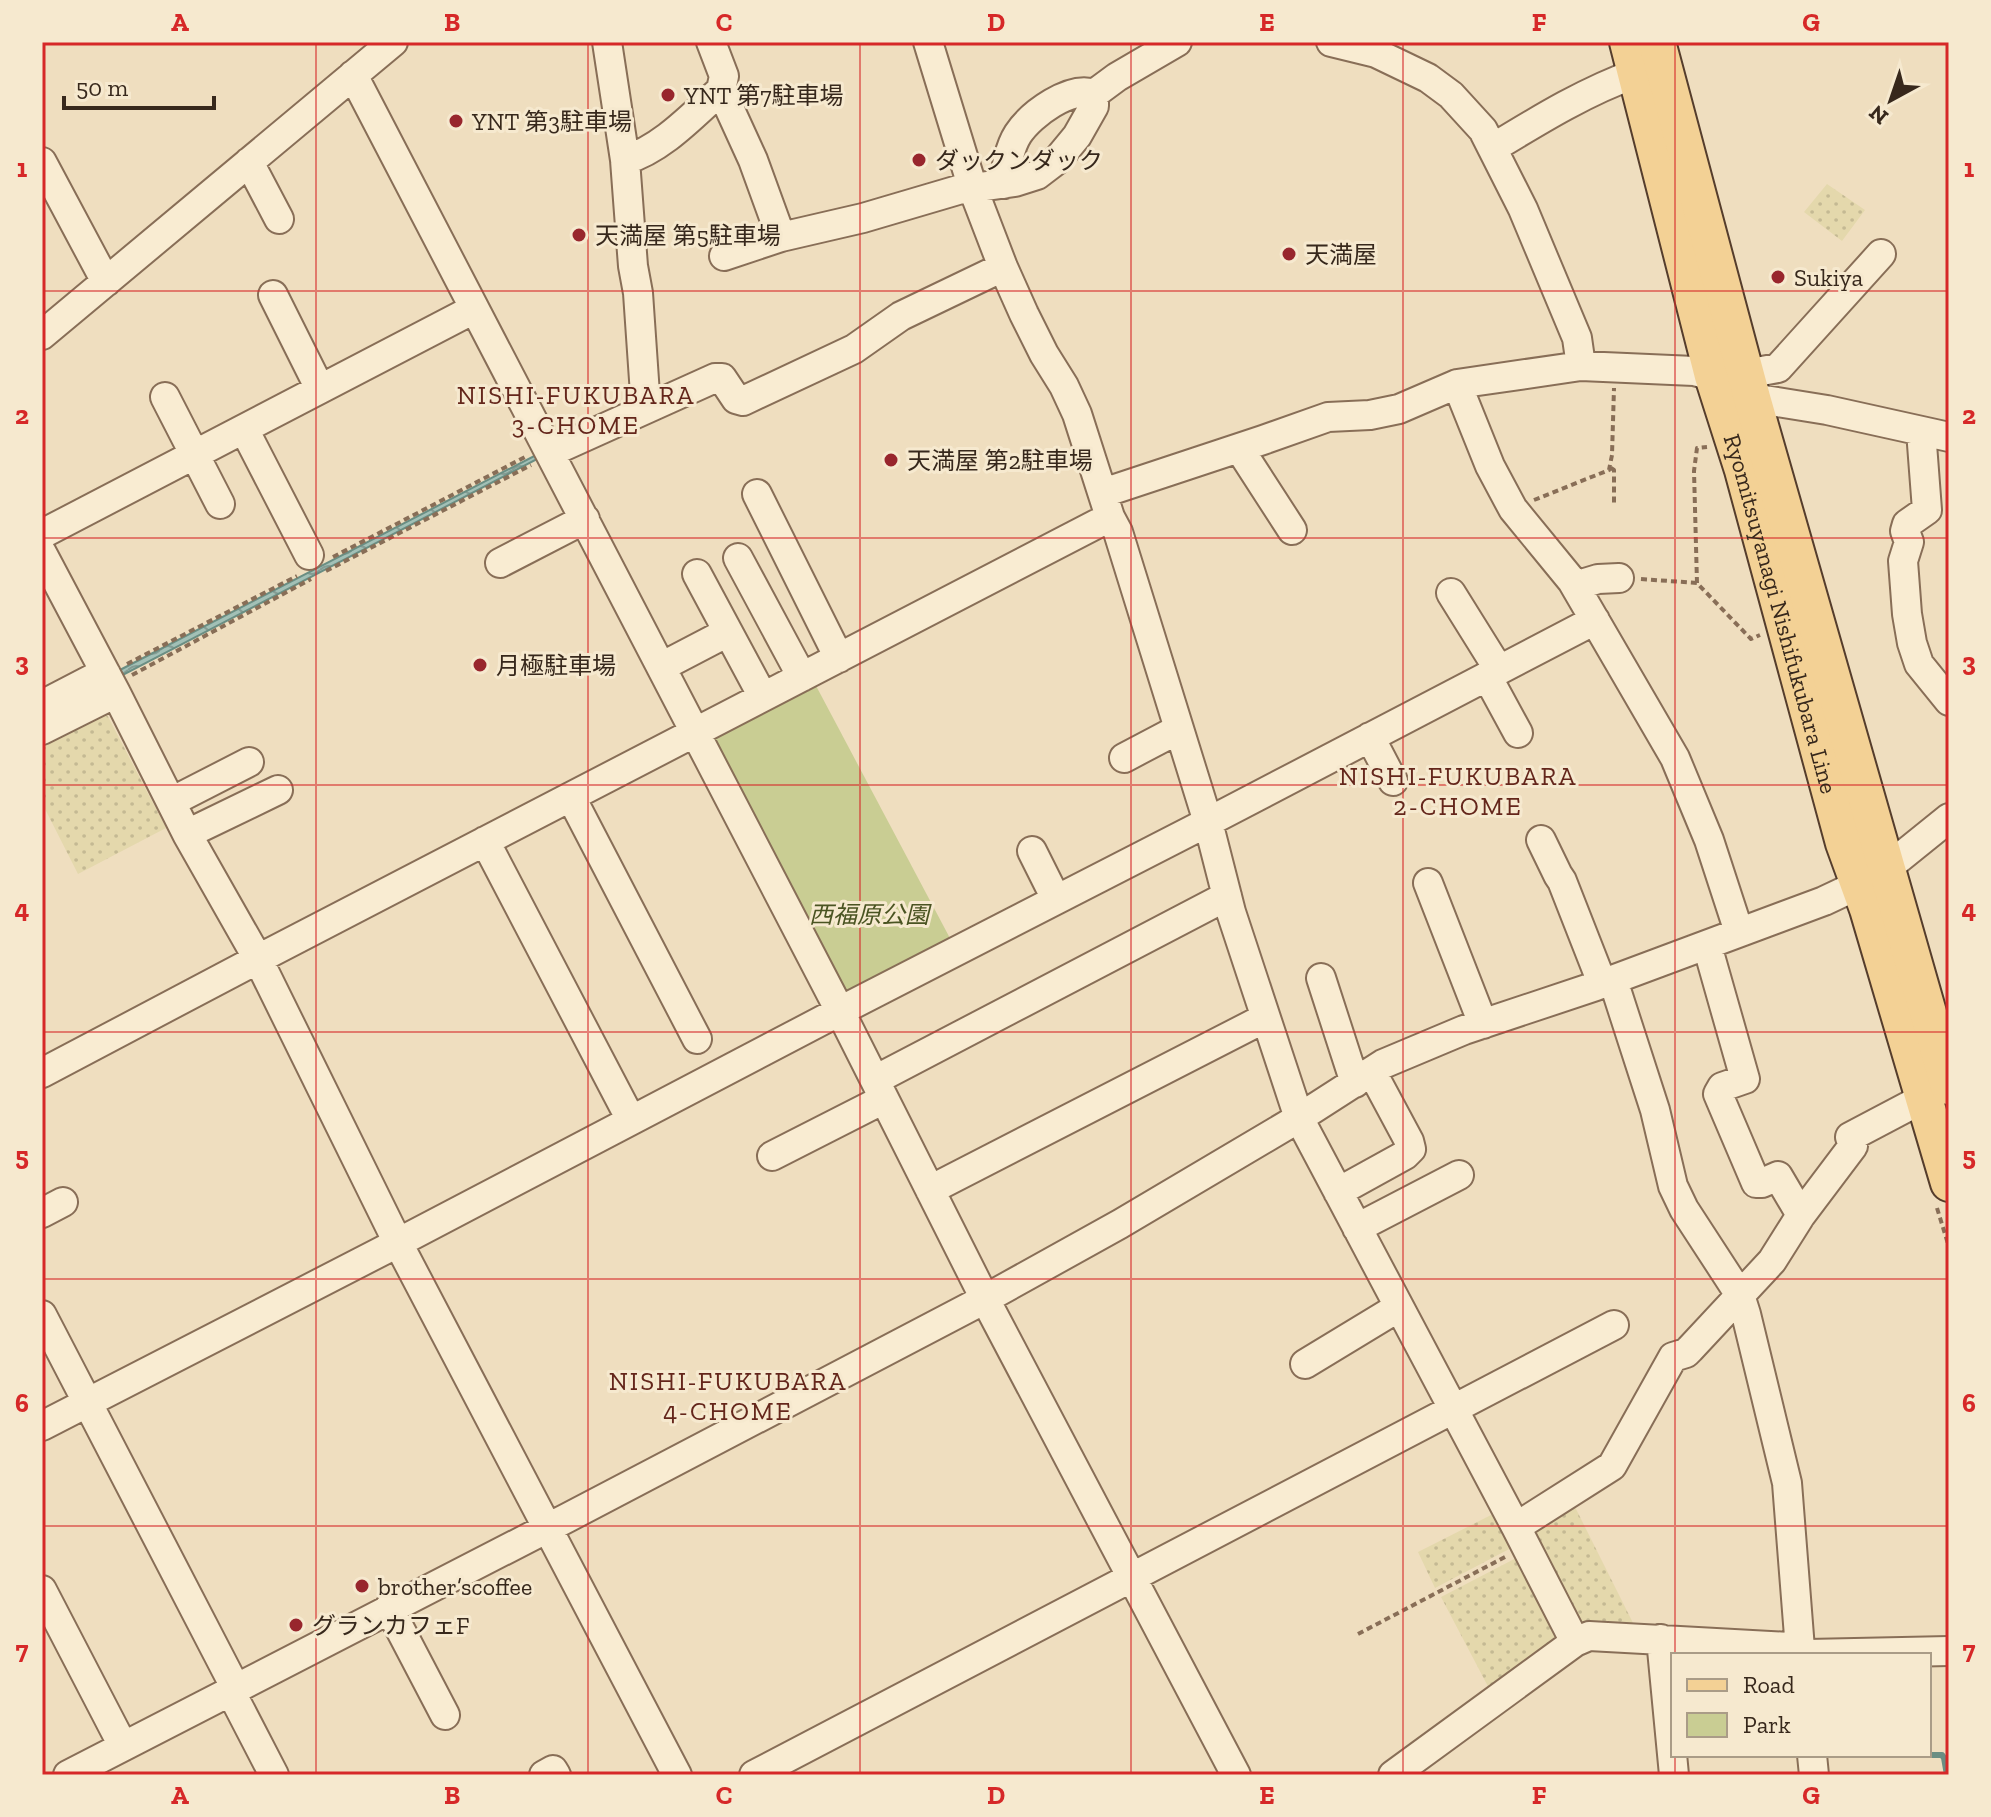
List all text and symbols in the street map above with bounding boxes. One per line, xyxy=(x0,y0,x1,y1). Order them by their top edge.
text: A xyxy=(171,6,189,38)
text: B xyxy=(444,6,460,38)
text: C xyxy=(716,6,732,38)
text: D xyxy=(987,6,1005,38)
text: E xyxy=(1259,6,1275,38)
text: F xyxy=(1532,6,1547,38)
text: G xyxy=(1802,6,1820,38)
scale bar xyxy=(64,60,214,110)
north arrow xyxy=(1851,60,1931,140)
text: 50 m xyxy=(76,73,129,102)
place label: YNT 第7駐車場 xyxy=(683,81,844,110)
marker: YNT 第7駐車場 xyxy=(659,86,677,104)
text: N xyxy=(1863,99,1894,131)
place label: YNT 第3駐車場 xyxy=(471,107,632,136)
marker: YNT 第3駐車場 xyxy=(447,112,465,130)
place label: ダックンダック xyxy=(935,146,1103,175)
marker: ダックンダック xyxy=(910,151,928,169)
text: 1 xyxy=(17,152,28,184)
text: 1 xyxy=(1964,152,1975,184)
place label: 天満屋 第5駐車場 xyxy=(595,221,781,250)
marker: 天満屋 第5駐車場 xyxy=(570,226,588,244)
place label: 天満屋 xyxy=(1305,240,1377,269)
marker: 天満屋 xyxy=(1280,245,1298,263)
place label: Sukiya xyxy=(1794,263,1863,292)
marker: Sukiya xyxy=(1769,268,1787,286)
district label: NISHI-FUKUBARA 3-CHOME xyxy=(457,379,695,441)
text: 2 xyxy=(15,399,29,431)
text: 2 xyxy=(1962,399,1976,431)
street label: Ryomitsuyanagi Nishifukubara Line xyxy=(1718,430,1844,797)
place label: 天満屋 第2駐車場 xyxy=(907,446,1093,475)
marker: 天満屋 第2駐車場 xyxy=(882,451,900,469)
text: 3 xyxy=(15,646,29,678)
text: 3 xyxy=(1962,646,1976,678)
place label: 月極駐車場 xyxy=(496,651,616,680)
marker: 月極駐車場 xyxy=(471,656,489,674)
district label: NISHI-FUKUBARA 2-CHOME xyxy=(1339,760,1577,822)
text: 4 xyxy=(15,893,30,925)
text: 4 xyxy=(1962,893,1977,925)
park label: 西福原公園 xyxy=(809,900,932,929)
text: 5 xyxy=(15,1140,29,1172)
text: 5 xyxy=(1962,1140,1976,1172)
district label: NISHI-FUKUBARA 4-CHOME xyxy=(609,1365,847,1427)
text: 6 xyxy=(15,1387,29,1419)
text: 6 xyxy=(1962,1387,1976,1419)
place label: brother’scoffee xyxy=(377,1572,532,1601)
marker: brother’scoffee xyxy=(353,1577,371,1595)
place label: グランカフェF xyxy=(312,1611,469,1640)
marker: グランカフェF xyxy=(287,1616,305,1634)
text: 7 xyxy=(16,1634,29,1666)
text: 7 xyxy=(1963,1634,1976,1666)
legend xyxy=(1671,1653,1931,1757)
text: Road xyxy=(1743,1670,1795,1699)
text: Park xyxy=(1743,1710,1791,1739)
text: A xyxy=(171,1779,189,1811)
text: B xyxy=(444,1779,460,1811)
text: C xyxy=(716,1779,732,1811)
text: D xyxy=(987,1779,1005,1811)
text: E xyxy=(1259,1779,1275,1811)
text: F xyxy=(1532,1779,1547,1811)
text: G xyxy=(1802,1779,1820,1811)

